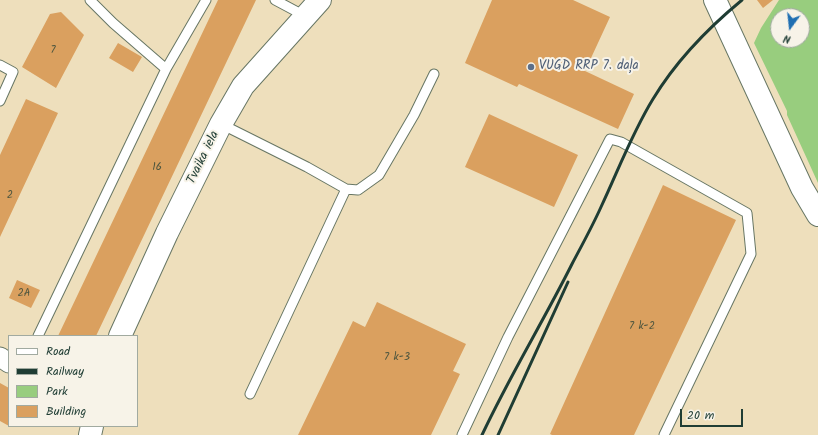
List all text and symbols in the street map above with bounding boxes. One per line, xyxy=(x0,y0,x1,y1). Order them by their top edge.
north arrow xyxy=(770,8,810,48)
text: N xyxy=(781,29,793,48)
house number: 7 xyxy=(50,44,56,58)
place label: VUGD RRP 7. daļa xyxy=(539,59,639,75)
marker: VUGD RRP 7. daļa xyxy=(526,62,536,72)
street label: Tvaika iela xyxy=(184,129,224,187)
house number: 16 xyxy=(152,161,162,175)
house number: 2 xyxy=(7,189,13,203)
house number: 2A xyxy=(17,287,31,301)
house number: 7 k-2 xyxy=(629,320,655,334)
legend xyxy=(8,335,138,427)
text: Road xyxy=(46,342,70,361)
house number: 7 k-3 xyxy=(384,351,410,365)
text: Railway xyxy=(46,362,84,381)
text: Park xyxy=(46,382,68,401)
scale bar xyxy=(682,401,745,427)
text: Building xyxy=(46,402,86,421)
text: 20 m xyxy=(687,406,714,425)

